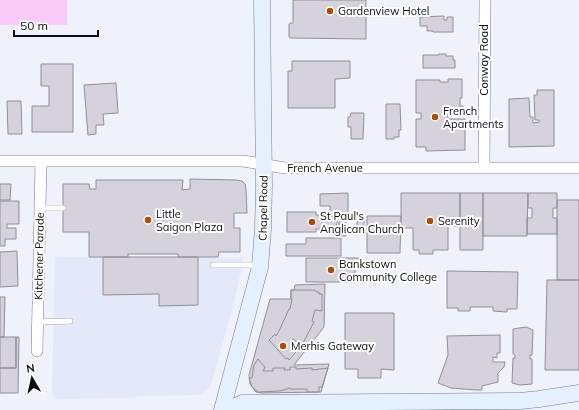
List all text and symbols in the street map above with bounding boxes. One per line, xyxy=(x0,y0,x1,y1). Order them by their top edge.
place label: Gardenview Hotel xyxy=(338,4,429,18)
marker: Gardenview Hotel xyxy=(325,6,335,16)
scale bar xyxy=(14,12,98,38)
text: 50 m xyxy=(20,18,48,33)
street label: Conway Road xyxy=(477,24,491,96)
place label: French Apartments xyxy=(443,104,504,131)
marker: French Apartments xyxy=(430,112,440,122)
street label: French Avenue xyxy=(287,161,363,175)
street label: Chapel Road xyxy=(255,175,271,241)
place label: Little Saigon Plaza xyxy=(156,207,223,234)
place label: St Paul's Anglican Church xyxy=(320,209,404,236)
street label: Kitchener Parade xyxy=(31,212,47,300)
place label: Serenity xyxy=(438,214,480,228)
marker: Little Saigon Plaza xyxy=(143,215,153,225)
marker: Serenity xyxy=(425,216,435,226)
marker: St Paul's Anglican Church xyxy=(307,217,317,227)
place label: Bankstown Community College xyxy=(339,257,437,284)
marker: Bankstown Community College xyxy=(326,265,336,275)
place label: Merhis Gateway xyxy=(291,339,374,353)
marker: Merhis Gateway xyxy=(278,341,288,351)
north arrow xyxy=(12,358,52,398)
text: N xyxy=(25,361,36,376)

